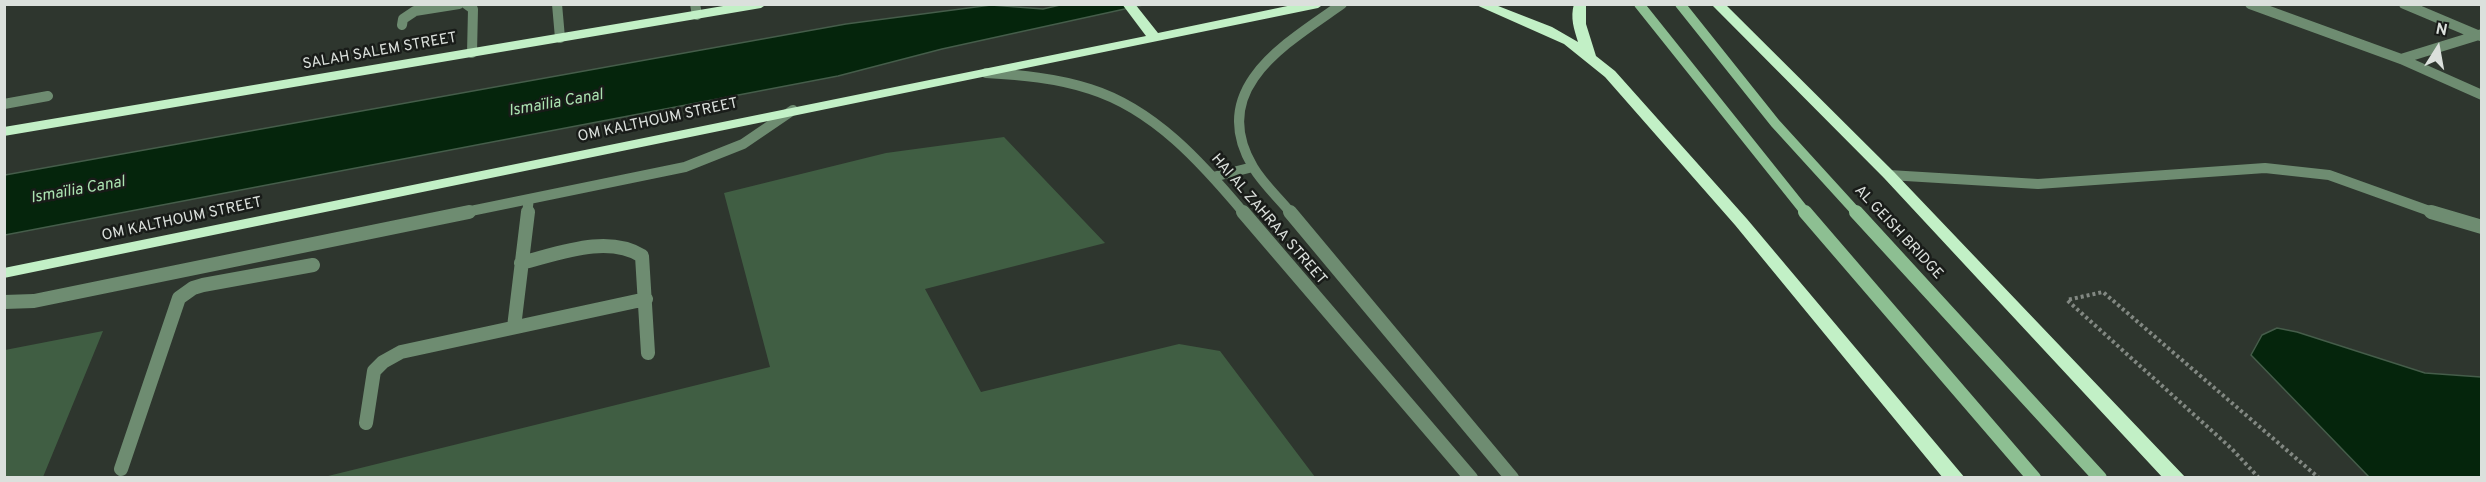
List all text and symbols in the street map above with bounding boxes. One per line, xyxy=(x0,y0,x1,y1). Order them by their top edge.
north arrow xyxy=(2408,18,2468,78)
text: N xyxy=(2434,19,2449,41)
street label: SALAH SALEM STREET xyxy=(302,30,458,74)
water label: Ismaïlia Canal xyxy=(507,86,605,122)
street label: OM KALTHOUM STREET xyxy=(576,95,740,147)
street label: HAI AL ZAHRAA STREET xyxy=(1206,151,1330,289)
water label: Ismaïlia Canal xyxy=(29,173,127,209)
street label: AL GEISH BRIDGE xyxy=(1850,182,1946,284)
street label: OM KALTHOUM STREET xyxy=(100,194,264,246)

